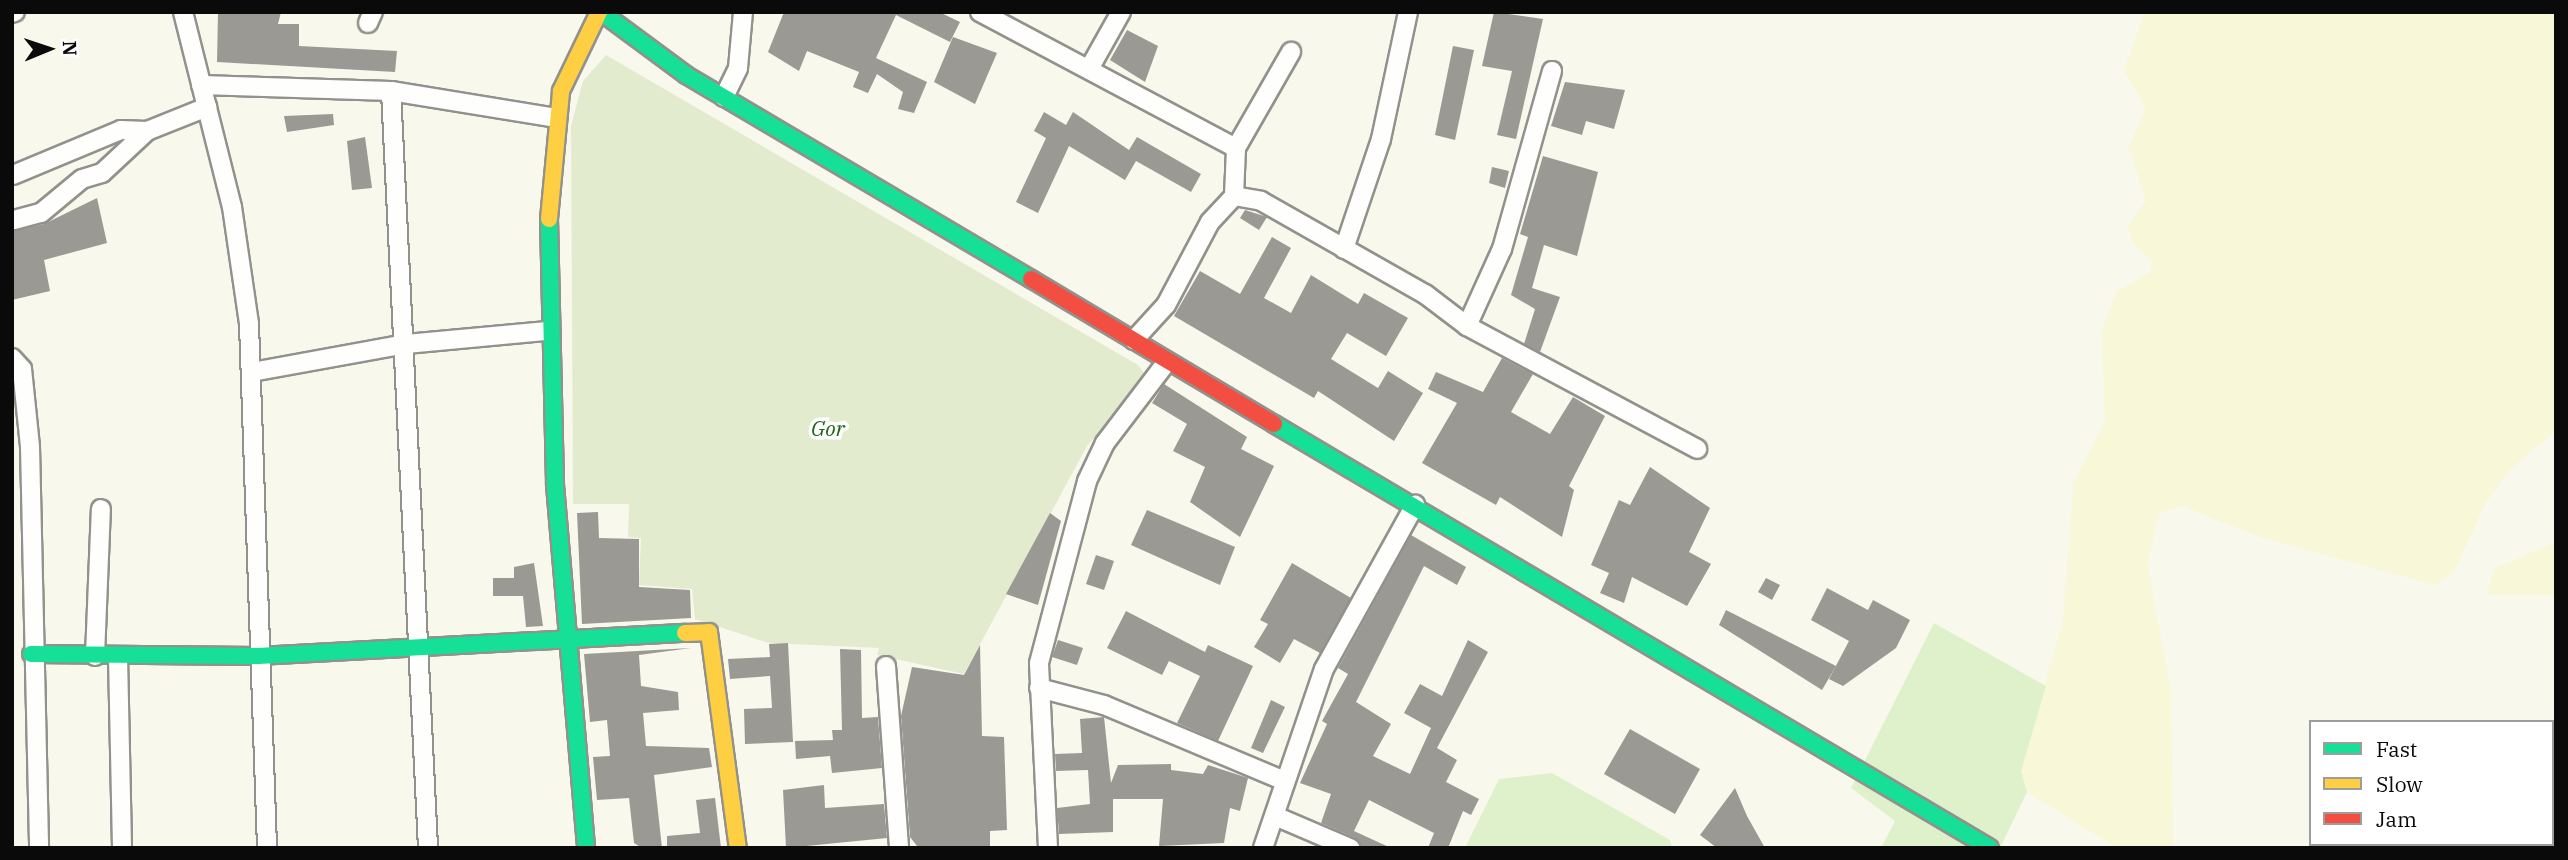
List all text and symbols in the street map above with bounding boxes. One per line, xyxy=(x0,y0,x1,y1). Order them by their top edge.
north arrow xyxy=(14,14,84,84)
text: N xyxy=(58,40,82,56)
park label: Gor xyxy=(811,415,845,441)
legend xyxy=(2309,720,2554,846)
text: Fast xyxy=(2376,735,2417,763)
text: Slow xyxy=(2376,770,2423,798)
text: Jam xyxy=(2376,805,2417,833)

